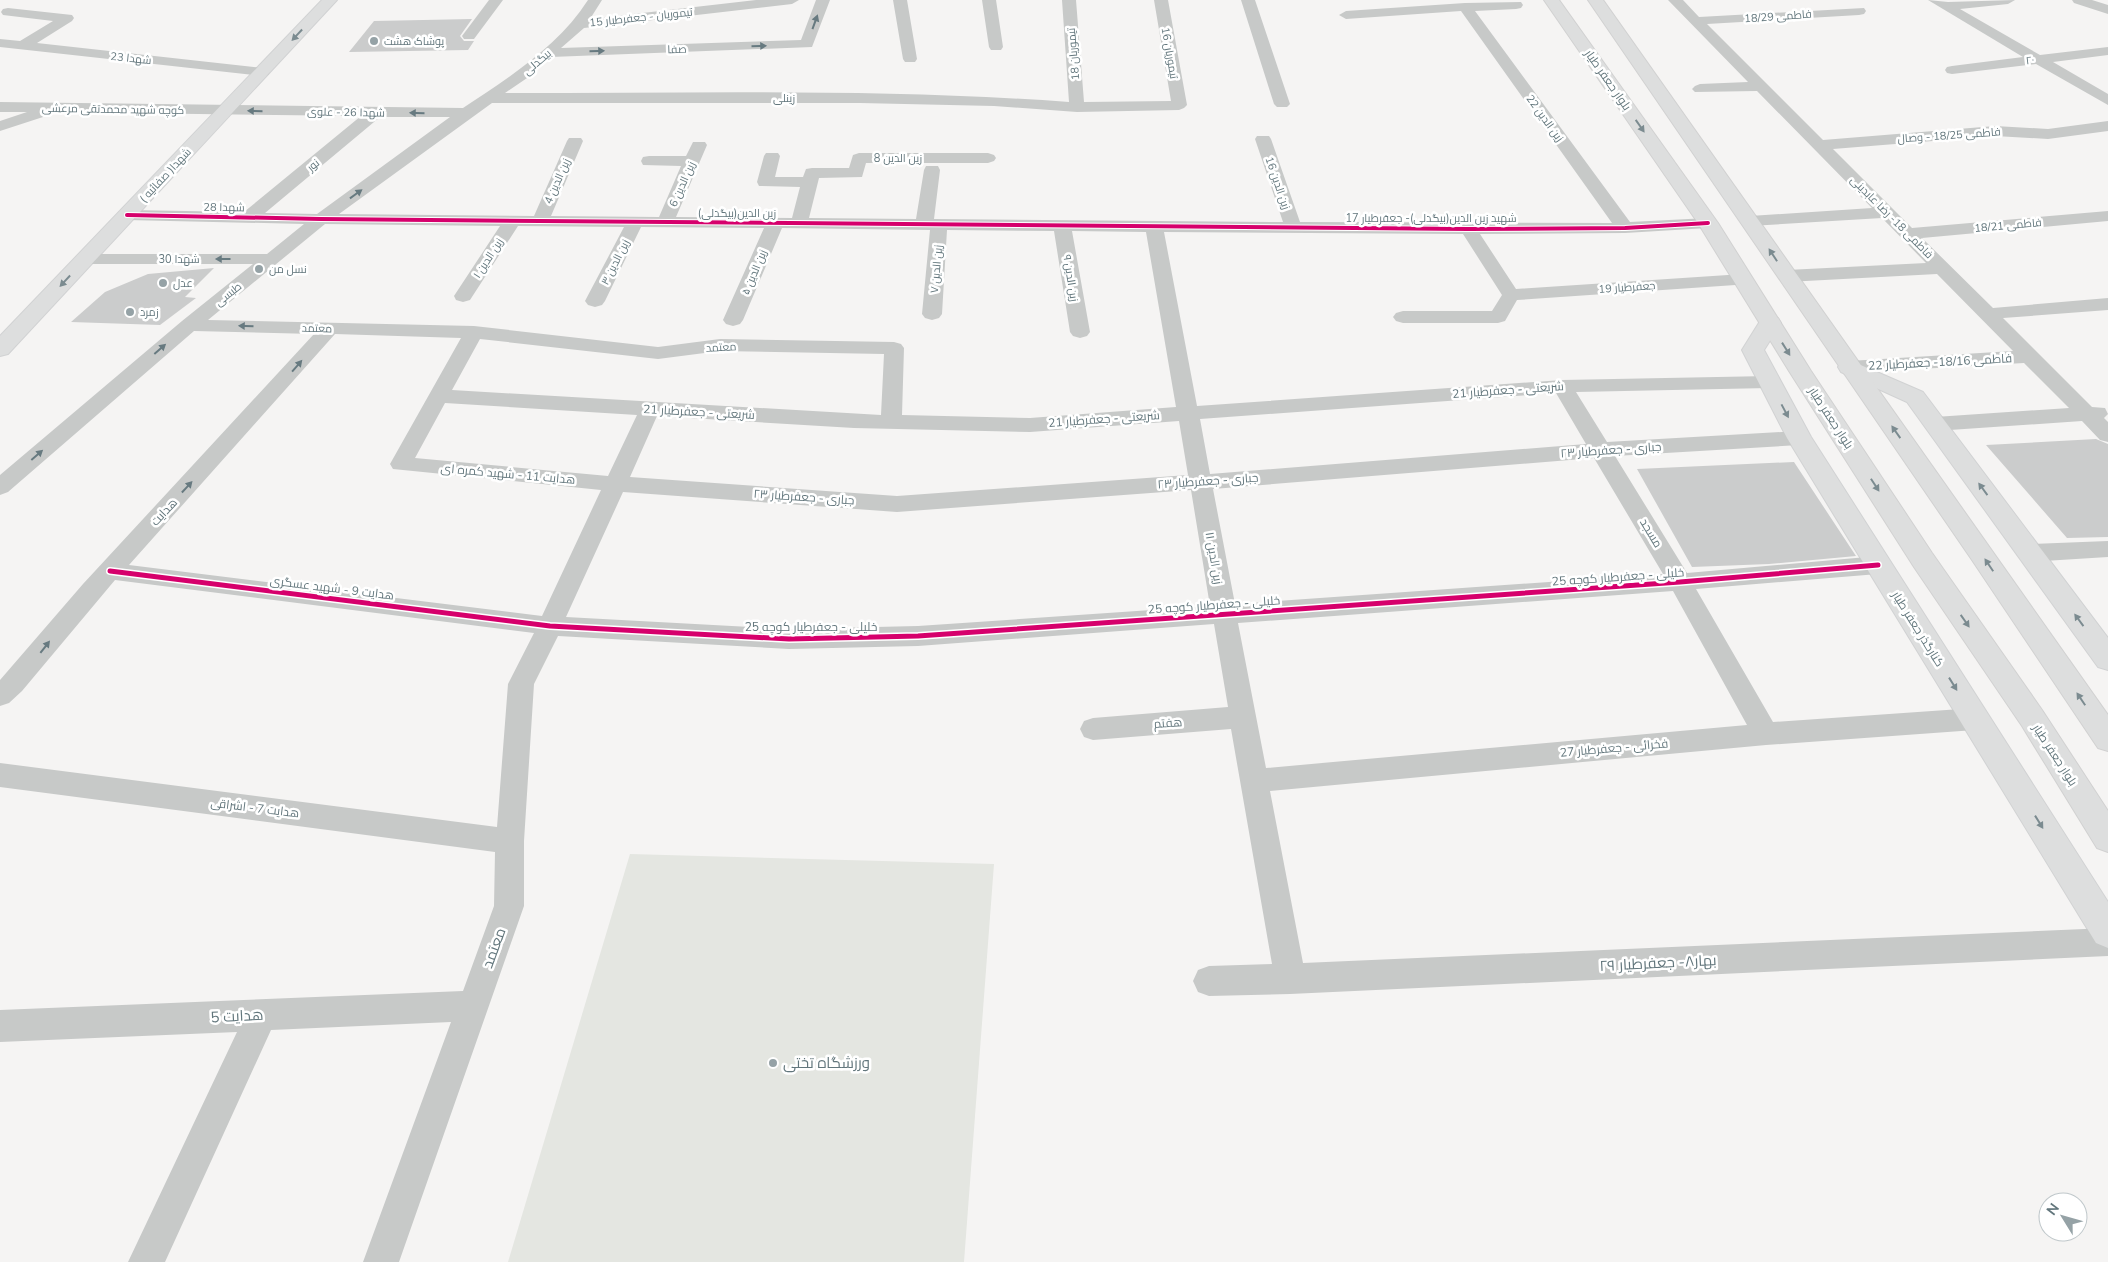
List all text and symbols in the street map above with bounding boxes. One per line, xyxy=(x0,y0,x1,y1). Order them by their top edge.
street label: تیموریان - جعفرطیار 15 xyxy=(589,5,693,30)
street label: فاطمی 18/29 xyxy=(1744,7,1812,26)
one-way arrow xyxy=(811,14,819,29)
street label: تیموریان 16 xyxy=(1158,26,1181,80)
street label: تیموریان 18 xyxy=(1064,27,1083,81)
one-way arrow xyxy=(291,29,303,41)
place label: پوشاک هشت xyxy=(384,34,444,49)
marker: پوشاک هشت xyxy=(368,35,380,47)
street label: صفا xyxy=(667,42,687,57)
one-way arrow xyxy=(752,42,768,50)
street label: بلوار جعفر طیار xyxy=(1580,45,1635,114)
street label: بیگدلی xyxy=(520,46,555,79)
one-way arrow xyxy=(589,47,605,55)
street label: شهدا 23 xyxy=(110,49,152,68)
street label: ۲۰ xyxy=(2025,53,2035,68)
street label: زینلی xyxy=(773,91,795,106)
street label: زین الدین 22 xyxy=(1522,92,1567,145)
street label: کوچه شهید محمدتقی مرعشی xyxy=(42,101,184,118)
street label: شهدا 26 - علوی xyxy=(307,104,385,121)
one-way arrow xyxy=(247,107,263,115)
one-way arrow xyxy=(409,109,425,117)
one-way arrow xyxy=(1635,119,1645,132)
street label: فاطمی 18/25 - وصال xyxy=(1897,124,2001,147)
street label: شهدا( صفائیه ) xyxy=(136,145,195,206)
street label: زین الدین 8 xyxy=(874,151,922,166)
street label: زین الدین 16 xyxy=(1262,155,1294,212)
street label: نور xyxy=(303,156,323,176)
street label: زین الدین 4 xyxy=(541,156,574,206)
street label: زین الدین 6 xyxy=(666,159,699,209)
street label: فاطمی 18- رضا عابدینی xyxy=(1847,173,1936,262)
one-way arrow xyxy=(349,188,362,199)
street label: شهدا 28 xyxy=(203,200,245,215)
street label: زین الدین(بیگدلی) xyxy=(698,206,776,221)
street label: شهید زین الدین(بیگدلی)- جعفرطیار 17 xyxy=(1345,211,1517,226)
street label: فاطمی 18/21 xyxy=(1974,215,2042,236)
street label: زین الدین ۱ xyxy=(470,235,507,281)
street label: زین الدین ۳ xyxy=(598,237,633,288)
street label: زین الدین ۷ xyxy=(927,244,946,294)
street label: زین الدین ۵ xyxy=(738,247,771,297)
one-way arrow xyxy=(1768,249,1778,262)
street label: شهدا 30 xyxy=(158,252,200,267)
street label: زین الدین ۹ xyxy=(1059,254,1082,303)
one-way arrow xyxy=(215,255,231,263)
place label: نسل من xyxy=(269,262,307,277)
marker: نسل من xyxy=(253,263,265,275)
one-way arrow xyxy=(59,274,71,286)
place label: عدل xyxy=(173,276,193,291)
marker: عدل xyxy=(157,277,169,289)
street label: جعفرطیار 19 xyxy=(1598,278,1656,297)
street label: طبسی xyxy=(212,279,245,310)
place label: زمرد xyxy=(140,305,159,320)
marker: زمرد xyxy=(124,306,136,318)
street label: معتمد xyxy=(301,320,333,337)
one-way arrow xyxy=(238,322,254,330)
street label: معتمد xyxy=(705,339,737,356)
one-way arrow xyxy=(1782,343,1791,356)
one-way arrow xyxy=(154,344,167,355)
street label: فاطمی 18/16- جعفرطیار 22 xyxy=(1868,350,2012,374)
one-way arrow xyxy=(291,360,302,373)
street label: شریعتی - جعفرطیار 21 xyxy=(1452,378,1564,402)
street label: بلوار جعفر طیار xyxy=(1804,383,1857,452)
street label: شریعتی - جعفرطیار 21 xyxy=(643,401,755,423)
one-way arrow xyxy=(1781,404,1789,419)
street label: شریعتی - جعفرطیار 21 xyxy=(1048,407,1160,431)
one-way arrow xyxy=(1891,425,1901,439)
street label: جباری - جعفرطیار ۲۳ xyxy=(1560,438,1662,462)
one-way arrow xyxy=(31,450,43,461)
street label: هدایت 11 - شهید کمره ای xyxy=(440,460,576,488)
street label: جباری - جعفرطیار ۲۳ xyxy=(1157,469,1259,493)
one-way arrow xyxy=(1870,479,1879,492)
one-way arrow xyxy=(181,481,193,493)
one-way arrow xyxy=(1978,482,1988,496)
street label: جباری - جعفرطیار ۲۳ xyxy=(753,485,855,509)
street label: هدایت xyxy=(147,495,181,529)
street label: مسجد xyxy=(1636,515,1666,551)
street label: زین الدین ۱۱ xyxy=(1202,531,1226,585)
one-way arrow xyxy=(1984,558,1994,572)
street label: خلیلی - جعفرطیار کوچه 25 xyxy=(1551,564,1685,591)
street label: هدایت 9 - شهید عسگری xyxy=(269,572,395,604)
street label: کنارگذر جعفر طیار xyxy=(1888,587,1948,670)
street label: خلیلی - جعفرطیار کوچه 25 xyxy=(1147,592,1281,619)
one-way arrow xyxy=(2074,613,2084,627)
one-way arrow xyxy=(1960,614,1970,627)
street label: خلیلی - جعفرطیار کوچه 25 xyxy=(745,619,877,636)
one-way arrow xyxy=(39,641,50,654)
one-way arrow xyxy=(1948,677,1957,690)
one-way arrow xyxy=(2076,692,2085,706)
street label: هفتم xyxy=(1153,714,1183,732)
street label: بلوار جعفر طیار xyxy=(2028,720,2081,789)
street label: فخرائی - جعفرطیار 27 xyxy=(1559,735,1669,761)
street label: هدایت 7 - اشراقی xyxy=(210,795,300,821)
one-way arrow xyxy=(2034,815,2044,828)
street label: معتمد xyxy=(477,925,511,971)
street label: بهار۸- جعفرطیار ۲۹ xyxy=(1599,950,1717,976)
street label: هدایت 5 xyxy=(210,1005,264,1027)
place label: ورزشگاه تختی xyxy=(783,1053,870,1073)
marker: ورزشگاه تختی xyxy=(767,1057,779,1069)
north arrow xyxy=(2038,1192,2088,1242)
text: N xyxy=(2042,1200,2064,1219)

